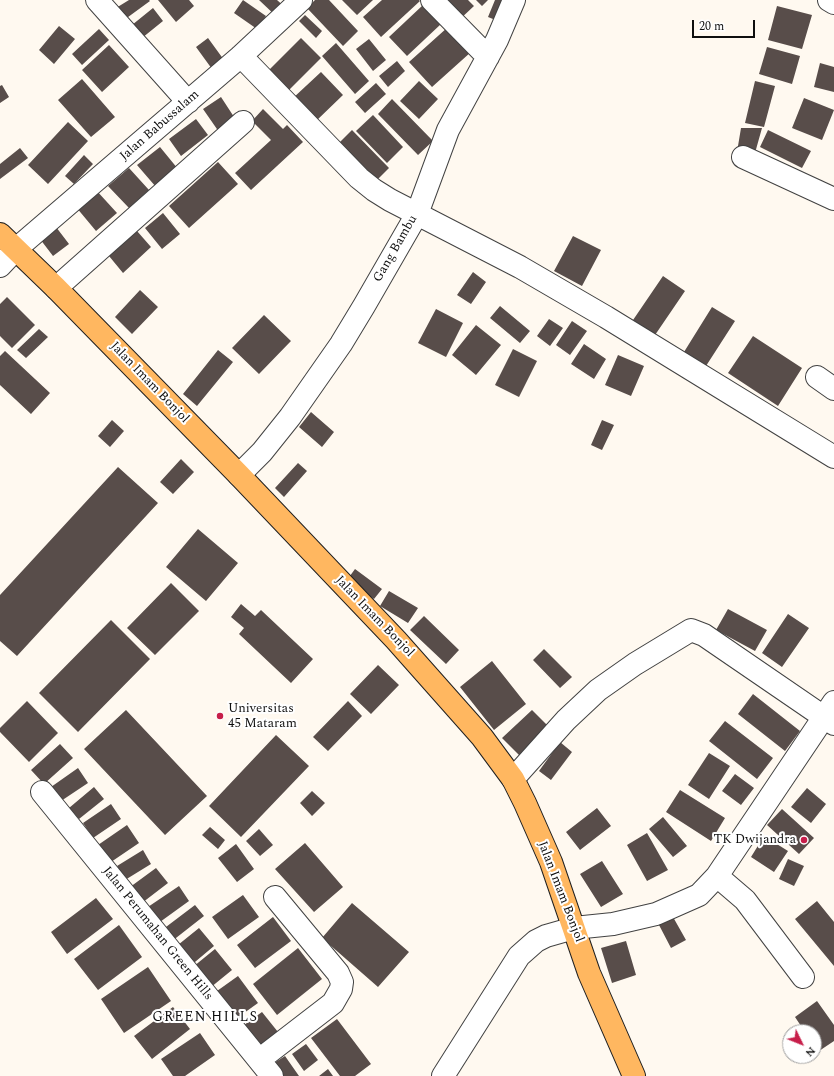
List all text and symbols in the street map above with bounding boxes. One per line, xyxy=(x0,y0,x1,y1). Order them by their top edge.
scale bar xyxy=(694,12,757,38)
text: 20 m xyxy=(699,17,724,36)
street label: Jalan Babussalam xyxy=(117,87,203,165)
street label: Gang Bambu xyxy=(371,213,421,285)
street label: Jalan Imam Bonjol xyxy=(106,339,192,427)
street label: Jalan Imam Bonjol xyxy=(331,573,417,661)
place label: Universitas 45 Mataram xyxy=(228,701,297,732)
marker: Universitas 45 Mataram xyxy=(215,711,225,721)
place label: TK Dwijandra xyxy=(714,832,796,848)
marker: TK Dwijandra xyxy=(799,835,809,845)
street label: Jalan Imam Bonjol xyxy=(534,839,586,945)
street label: Jalan Perumahan Green Hills xyxy=(98,864,216,1004)
district label: GREEN HILLS xyxy=(152,1010,258,1026)
north arrow xyxy=(782,1024,822,1064)
text: N xyxy=(801,1043,820,1061)

